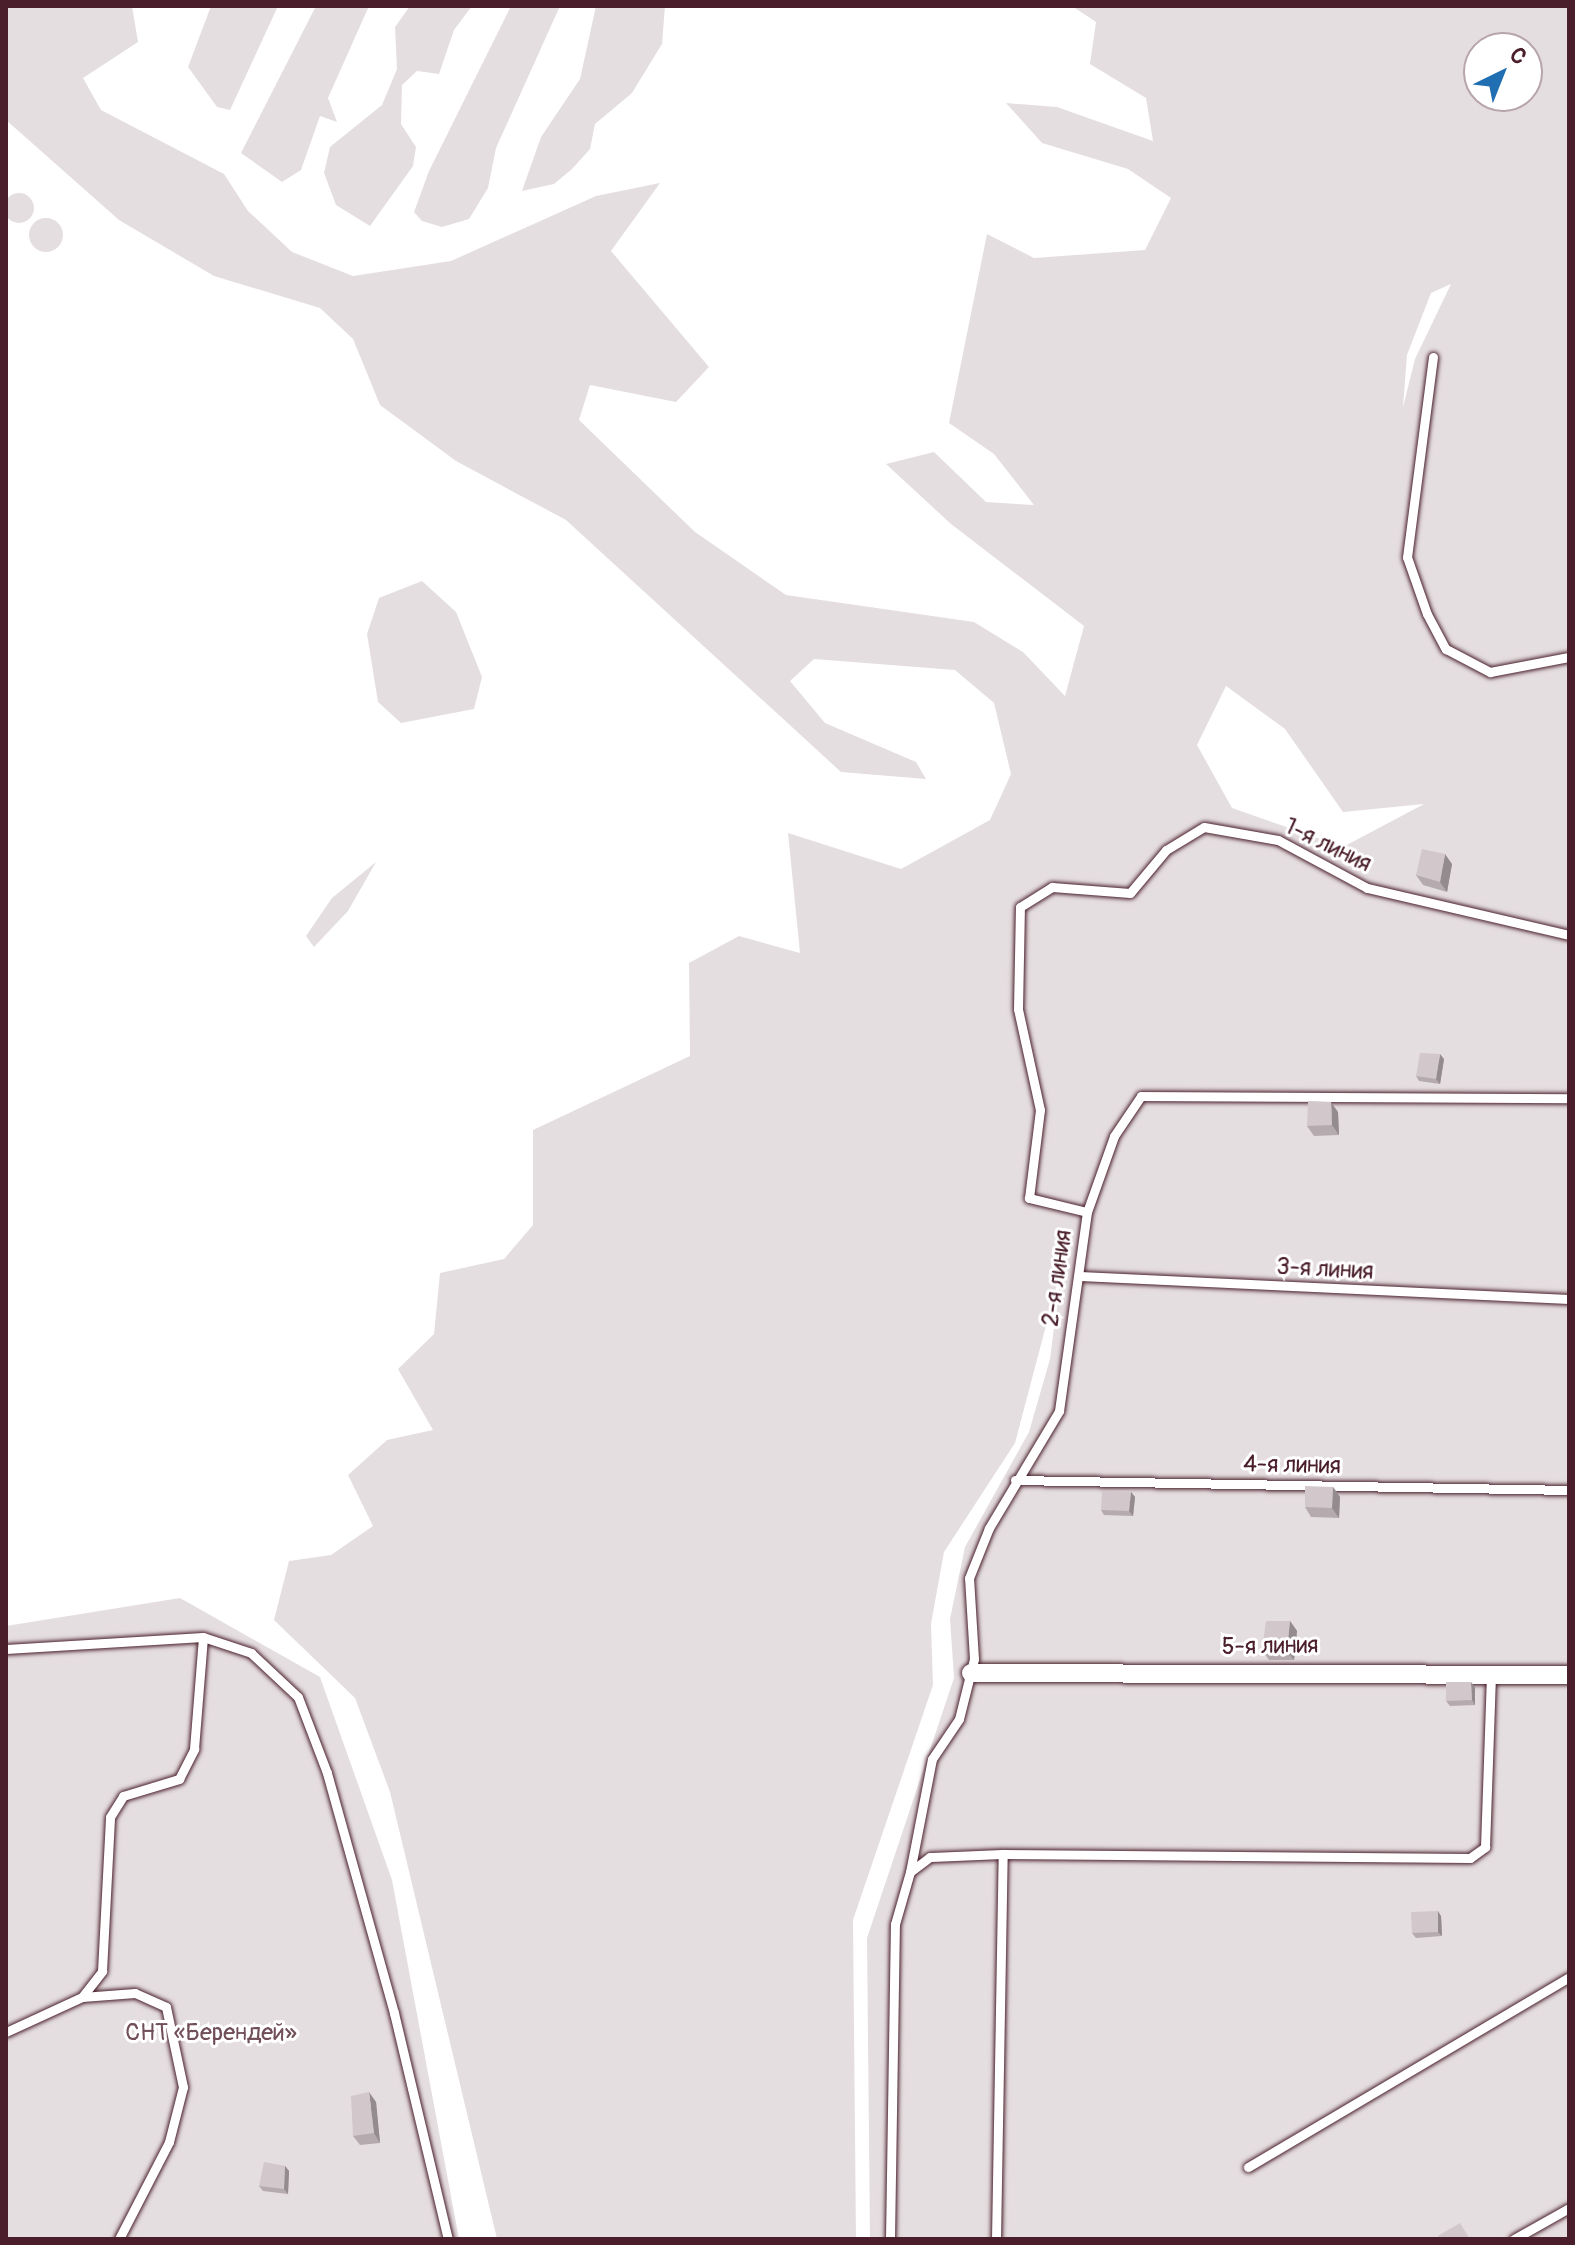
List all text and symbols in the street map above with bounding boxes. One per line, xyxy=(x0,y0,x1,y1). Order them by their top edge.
north arrow xyxy=(1463,32,1543,112)
text: С xyxy=(1503,41,1533,71)
street label: 1-я линия xyxy=(1280,812,1376,878)
street label: 2-я линия xyxy=(1036,1228,1078,1328)
street label: 3-я линия xyxy=(1276,1252,1374,1286)
street label: 4-я линия xyxy=(1243,1450,1341,1480)
street label: 5-я линия xyxy=(1221,1631,1319,1661)
park label: СНТ «Берендей» xyxy=(125,2019,297,2047)

